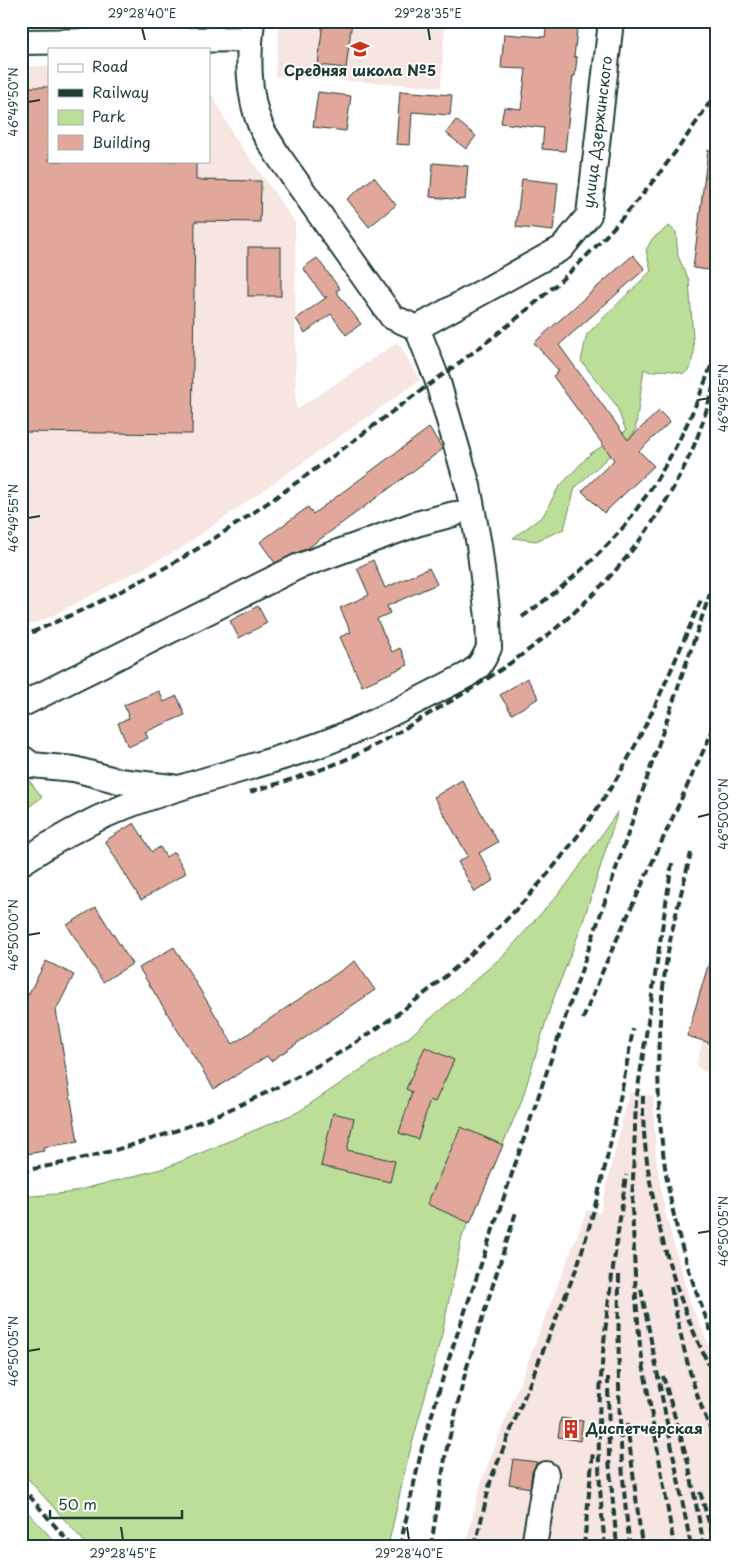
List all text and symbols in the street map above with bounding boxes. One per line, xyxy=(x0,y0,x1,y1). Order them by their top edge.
text: 29°28'40"E xyxy=(108,4,176,22)
text: 29°28'35"E xyxy=(394,4,462,22)
school or university icon: Средняя школа №5 xyxy=(349,38,371,60)
legend xyxy=(48,48,210,162)
text: Road xyxy=(92,54,128,77)
street label: улица Дзержинского xyxy=(576,54,617,209)
place label: Средняя школа №5 xyxy=(284,58,436,81)
text: 46°49'50"N xyxy=(4,67,22,137)
text: Railway xyxy=(92,80,149,103)
text: Park xyxy=(92,104,126,127)
text: Building xyxy=(92,130,151,153)
text: 46°49'55"N xyxy=(714,364,732,432)
text: 46°49'55"N xyxy=(4,484,22,552)
text: 46°50'00"N xyxy=(714,778,732,850)
text: 46°50'00"N xyxy=(4,899,22,971)
text: 46°50'05"N xyxy=(714,1196,732,1266)
text: 46°50'05"N xyxy=(4,1316,22,1386)
place label: Диспетчерская xyxy=(585,1416,703,1439)
building icon: Диспетчерская xyxy=(560,1418,582,1440)
scale bar xyxy=(50,1487,182,1519)
text: 50 m xyxy=(58,1492,97,1515)
text: 29°28'45"E xyxy=(89,1544,157,1562)
text: 29°28'40"E xyxy=(375,1544,443,1562)

